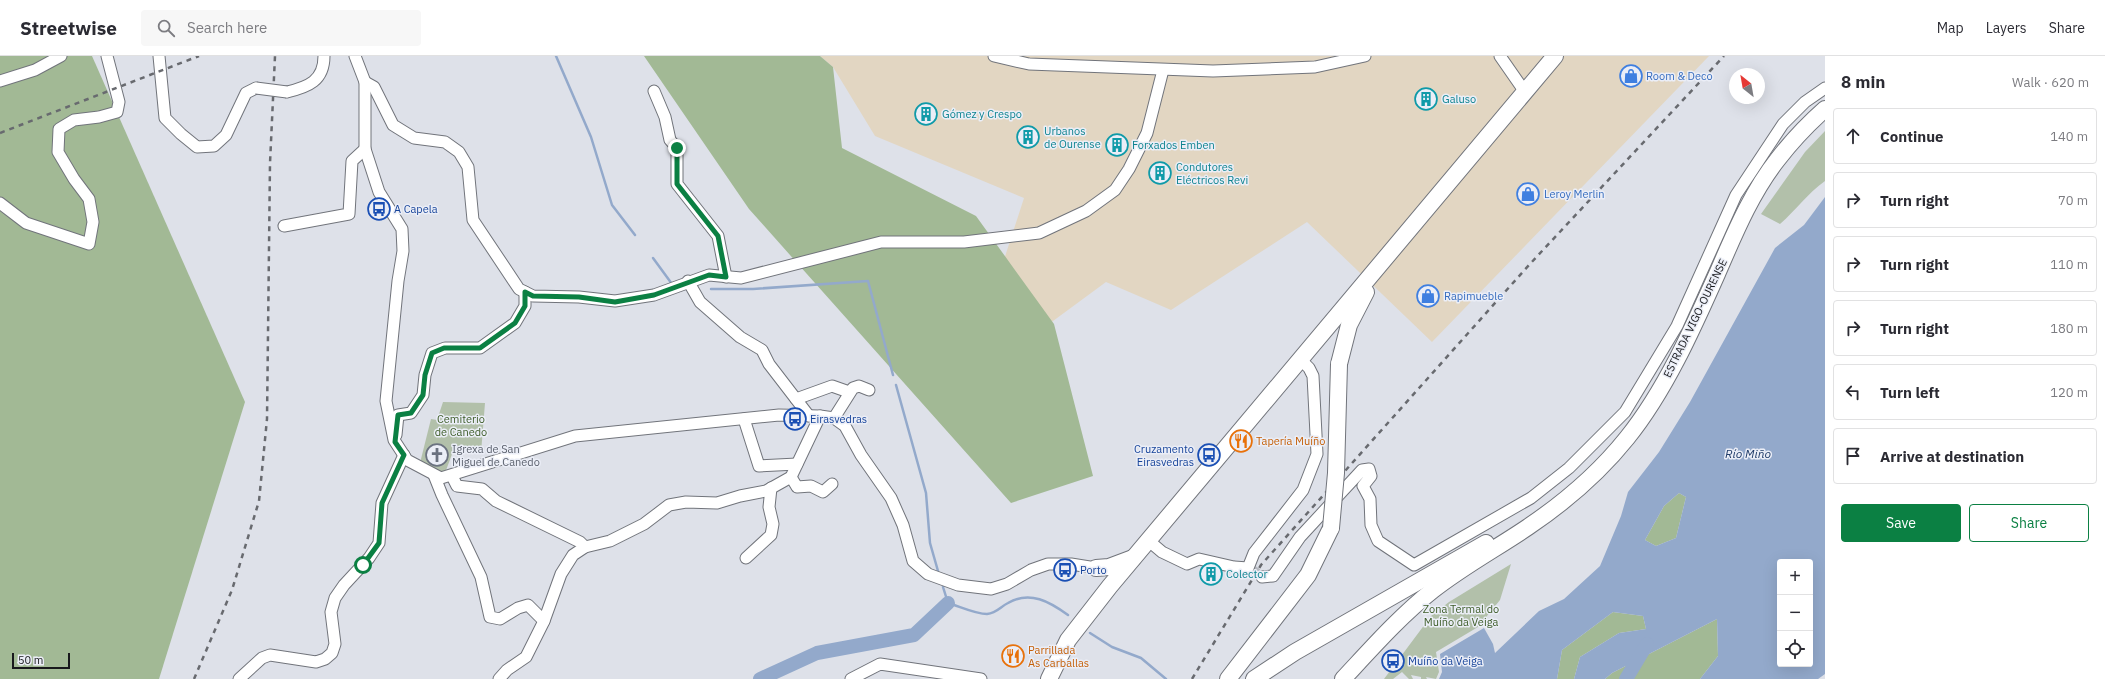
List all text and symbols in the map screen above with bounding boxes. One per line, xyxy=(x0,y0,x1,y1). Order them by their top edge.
search box xyxy=(141,10,421,46)
text: Streetwise xyxy=(20,16,117,40)
icon: search xyxy=(155,17,177,39)
text: Search here xyxy=(187,18,267,37)
text: Map xyxy=(1937,19,1964,37)
text: Layers xyxy=(1986,19,2027,37)
text: Share xyxy=(2049,19,2085,37)
shop icon: Room & Deco xyxy=(1618,63,1644,89)
north arrow xyxy=(1729,68,1765,104)
place label: Room & Deco xyxy=(1646,69,1713,83)
text: 8 min xyxy=(1841,71,1885,93)
text: Walk · 620 m xyxy=(2012,74,2089,91)
building icon: Galuso xyxy=(1413,86,1439,112)
place label: Galuso xyxy=(1442,92,1476,106)
building icon: Gómez y Crespo xyxy=(913,101,939,127)
place label: Gómez y Crespo xyxy=(942,107,1022,121)
building icon: Urbanos de Ourense xyxy=(1015,124,1041,150)
place label: Urbanos de Ourense xyxy=(1044,124,1101,151)
icon: ahead xyxy=(1842,125,1864,147)
text: Continue xyxy=(1880,127,1944,146)
text: 140 m xyxy=(2050,128,2088,145)
building icon: Forxados Emben xyxy=(1104,132,1130,158)
place label: Forxados Emben xyxy=(1132,138,1215,152)
route end xyxy=(668,139,686,157)
building icon: Condutores Eléctricos Revi xyxy=(1147,160,1173,186)
place label: Condutores Eléctricos Revi xyxy=(1176,160,1248,187)
shop icon: Leroy Merlin xyxy=(1515,181,1541,207)
place label: Leroy Merlin xyxy=(1544,187,1605,201)
icon: right xyxy=(1842,189,1864,211)
text: Turn right xyxy=(1880,191,1949,210)
text: 70 m xyxy=(2058,192,2088,209)
bus stop icon: A Capela xyxy=(366,196,392,222)
place label: A Capela xyxy=(394,202,438,216)
icon: right xyxy=(1842,253,1864,275)
text: Turn right xyxy=(1880,255,1949,274)
street label: ESTRADA VIGO-OURENSE xyxy=(1660,256,1730,380)
text: 110 m xyxy=(2050,256,2088,273)
shop icon: Rapimueble xyxy=(1415,283,1441,309)
place label: Rapimueble xyxy=(1444,289,1503,303)
icon: right xyxy=(1842,317,1864,339)
text: Turn right xyxy=(1880,319,1949,338)
text: 180 m xyxy=(2050,320,2088,337)
icon: left xyxy=(1842,381,1864,403)
text: Turn left xyxy=(1880,383,1940,402)
text: 120 m xyxy=(2050,384,2088,401)
bus stop icon: Eirasvedras xyxy=(782,406,808,432)
park label: Cemiterio de Canedo xyxy=(435,412,487,439)
place label: Eirasvedras xyxy=(810,412,867,426)
restaurant icon: Tapería Muíño xyxy=(1228,428,1254,454)
place label: Tapería Muíño xyxy=(1256,434,1325,448)
church icon: Igrexa de San Miguel de Canedo xyxy=(424,442,450,468)
place label: Igrexa de San Miguel de Canedo xyxy=(452,442,540,469)
place label: Cruzamento Eirasvedras xyxy=(1134,442,1194,469)
bus stop icon: Cruzamento Eirasvedras xyxy=(1196,442,1222,468)
icon: arrive xyxy=(1842,445,1864,467)
water label: Río Miño xyxy=(1725,446,1771,461)
text: Arrive at destination xyxy=(1880,447,2024,466)
button: Save xyxy=(1841,504,1961,542)
button: Share xyxy=(1969,504,2089,542)
route start xyxy=(354,556,372,574)
bus stop icon: Porto xyxy=(1052,557,1078,583)
map controls xyxy=(1777,559,1813,667)
button: + xyxy=(1777,559,1813,595)
building icon: Colector xyxy=(1198,561,1224,587)
place label: Porto xyxy=(1080,563,1107,577)
place label: Colector xyxy=(1226,567,1268,581)
button: − xyxy=(1777,595,1813,631)
park label: Zona Termal do Muíño da Veiga xyxy=(1423,602,1499,629)
button: locate xyxy=(1777,631,1813,667)
restaurant icon: Parrillada As Carballas xyxy=(1000,643,1026,669)
place label: Parrillada As Carballas xyxy=(1028,643,1089,670)
bus stop icon: Muíño da Veiga xyxy=(1380,648,1406,674)
scale bar xyxy=(12,651,70,670)
text: 50 m xyxy=(18,653,43,667)
place label: Muíño da Veiga xyxy=(1408,654,1483,668)

